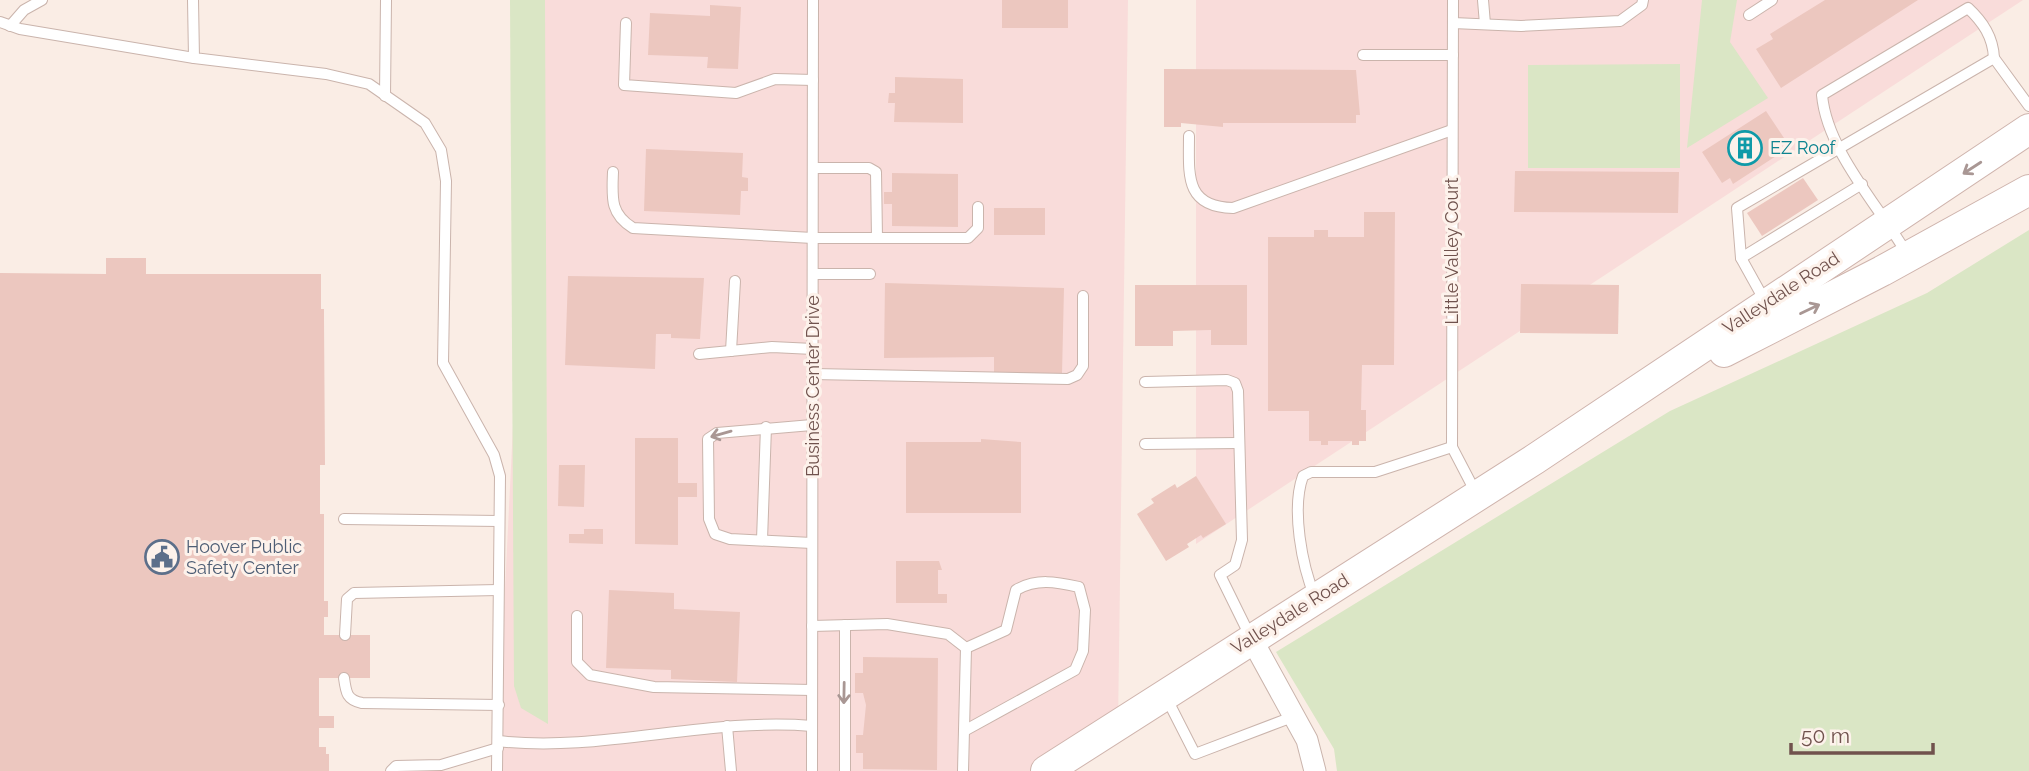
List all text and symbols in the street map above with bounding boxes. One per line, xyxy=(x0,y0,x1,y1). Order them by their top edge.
building icon: EZ Roof xyxy=(1726,129,1764,167)
place label: EZ Roof xyxy=(1770,137,1837,158)
one-way arrow xyxy=(1963,161,1983,175)
street label: Little Valley Court xyxy=(1441,177,1462,325)
street label: Valleydale Road xyxy=(1718,247,1843,338)
street label: Business Center Drive xyxy=(802,295,823,477)
one-way arrow xyxy=(1799,301,1820,315)
one-way arrow xyxy=(710,429,732,442)
place label: Hoover Public Safety Center xyxy=(186,536,302,578)
public building icon: Hoover Public Safety Center xyxy=(143,538,181,576)
street label: Valleydale Road xyxy=(1227,569,1352,658)
one-way arrow xyxy=(837,682,851,705)
scale bar xyxy=(1791,712,1933,756)
text: 50 m xyxy=(1801,723,1850,748)

